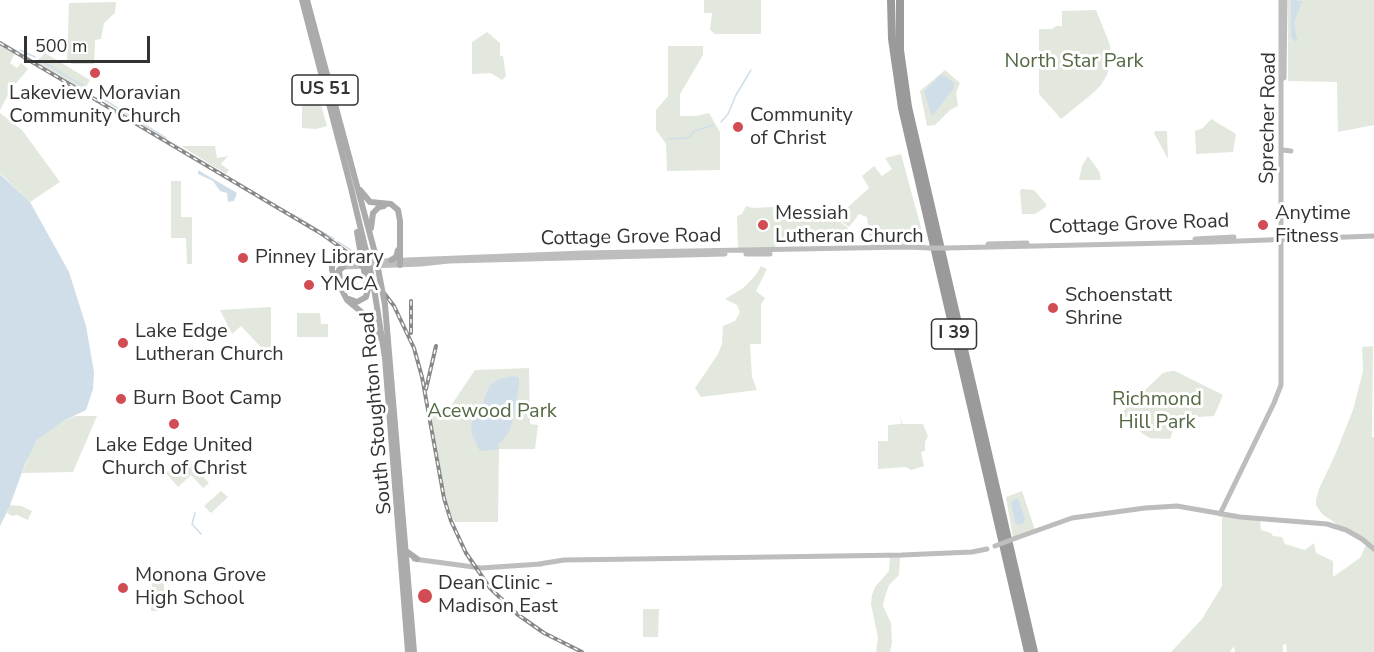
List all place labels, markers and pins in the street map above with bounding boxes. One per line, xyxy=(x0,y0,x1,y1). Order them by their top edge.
marker: Lakeview Moravian Community Church xyxy=(88,66,102,80)
place label: Lakeview Moravian Community Church xyxy=(9,82,181,129)
place label: Community of Christ xyxy=(750,104,853,151)
marker: Community of Christ xyxy=(731,120,745,134)
place label: Messiah Lutheran Church xyxy=(775,202,924,249)
place label: Anytime Fitness xyxy=(1275,202,1351,249)
marker: Messiah Lutheran Church xyxy=(756,218,770,232)
marker: Anytime Fitness xyxy=(1256,218,1270,232)
place label: Pinney Library xyxy=(255,246,384,270)
marker: Pinney Library xyxy=(236,251,250,265)
place label: YMCA xyxy=(321,273,378,297)
marker: YMCA xyxy=(302,278,316,292)
place label: Schoenstatt Shrine xyxy=(1065,284,1172,331)
marker: Schoenstatt Shrine xyxy=(1046,301,1060,315)
place label: Lake Edge Lutheran Church xyxy=(135,320,284,367)
marker: Lake Edge Lutheran Church xyxy=(116,336,130,350)
place label: Burn Boot Camp xyxy=(133,387,282,411)
marker: Burn Boot Camp xyxy=(114,392,128,406)
marker: Lake Edge United Church of Christ xyxy=(167,417,181,431)
place label: Lake Edge United Church of Christ xyxy=(95,434,253,481)
place label: Monona Grove High School xyxy=(135,564,266,611)
place label: Dean Clinic - Madison East xyxy=(438,572,558,619)
marker: Monona Grove High School xyxy=(116,581,130,595)
marker: Dean Clinic - Madison East xyxy=(416,587,434,605)

